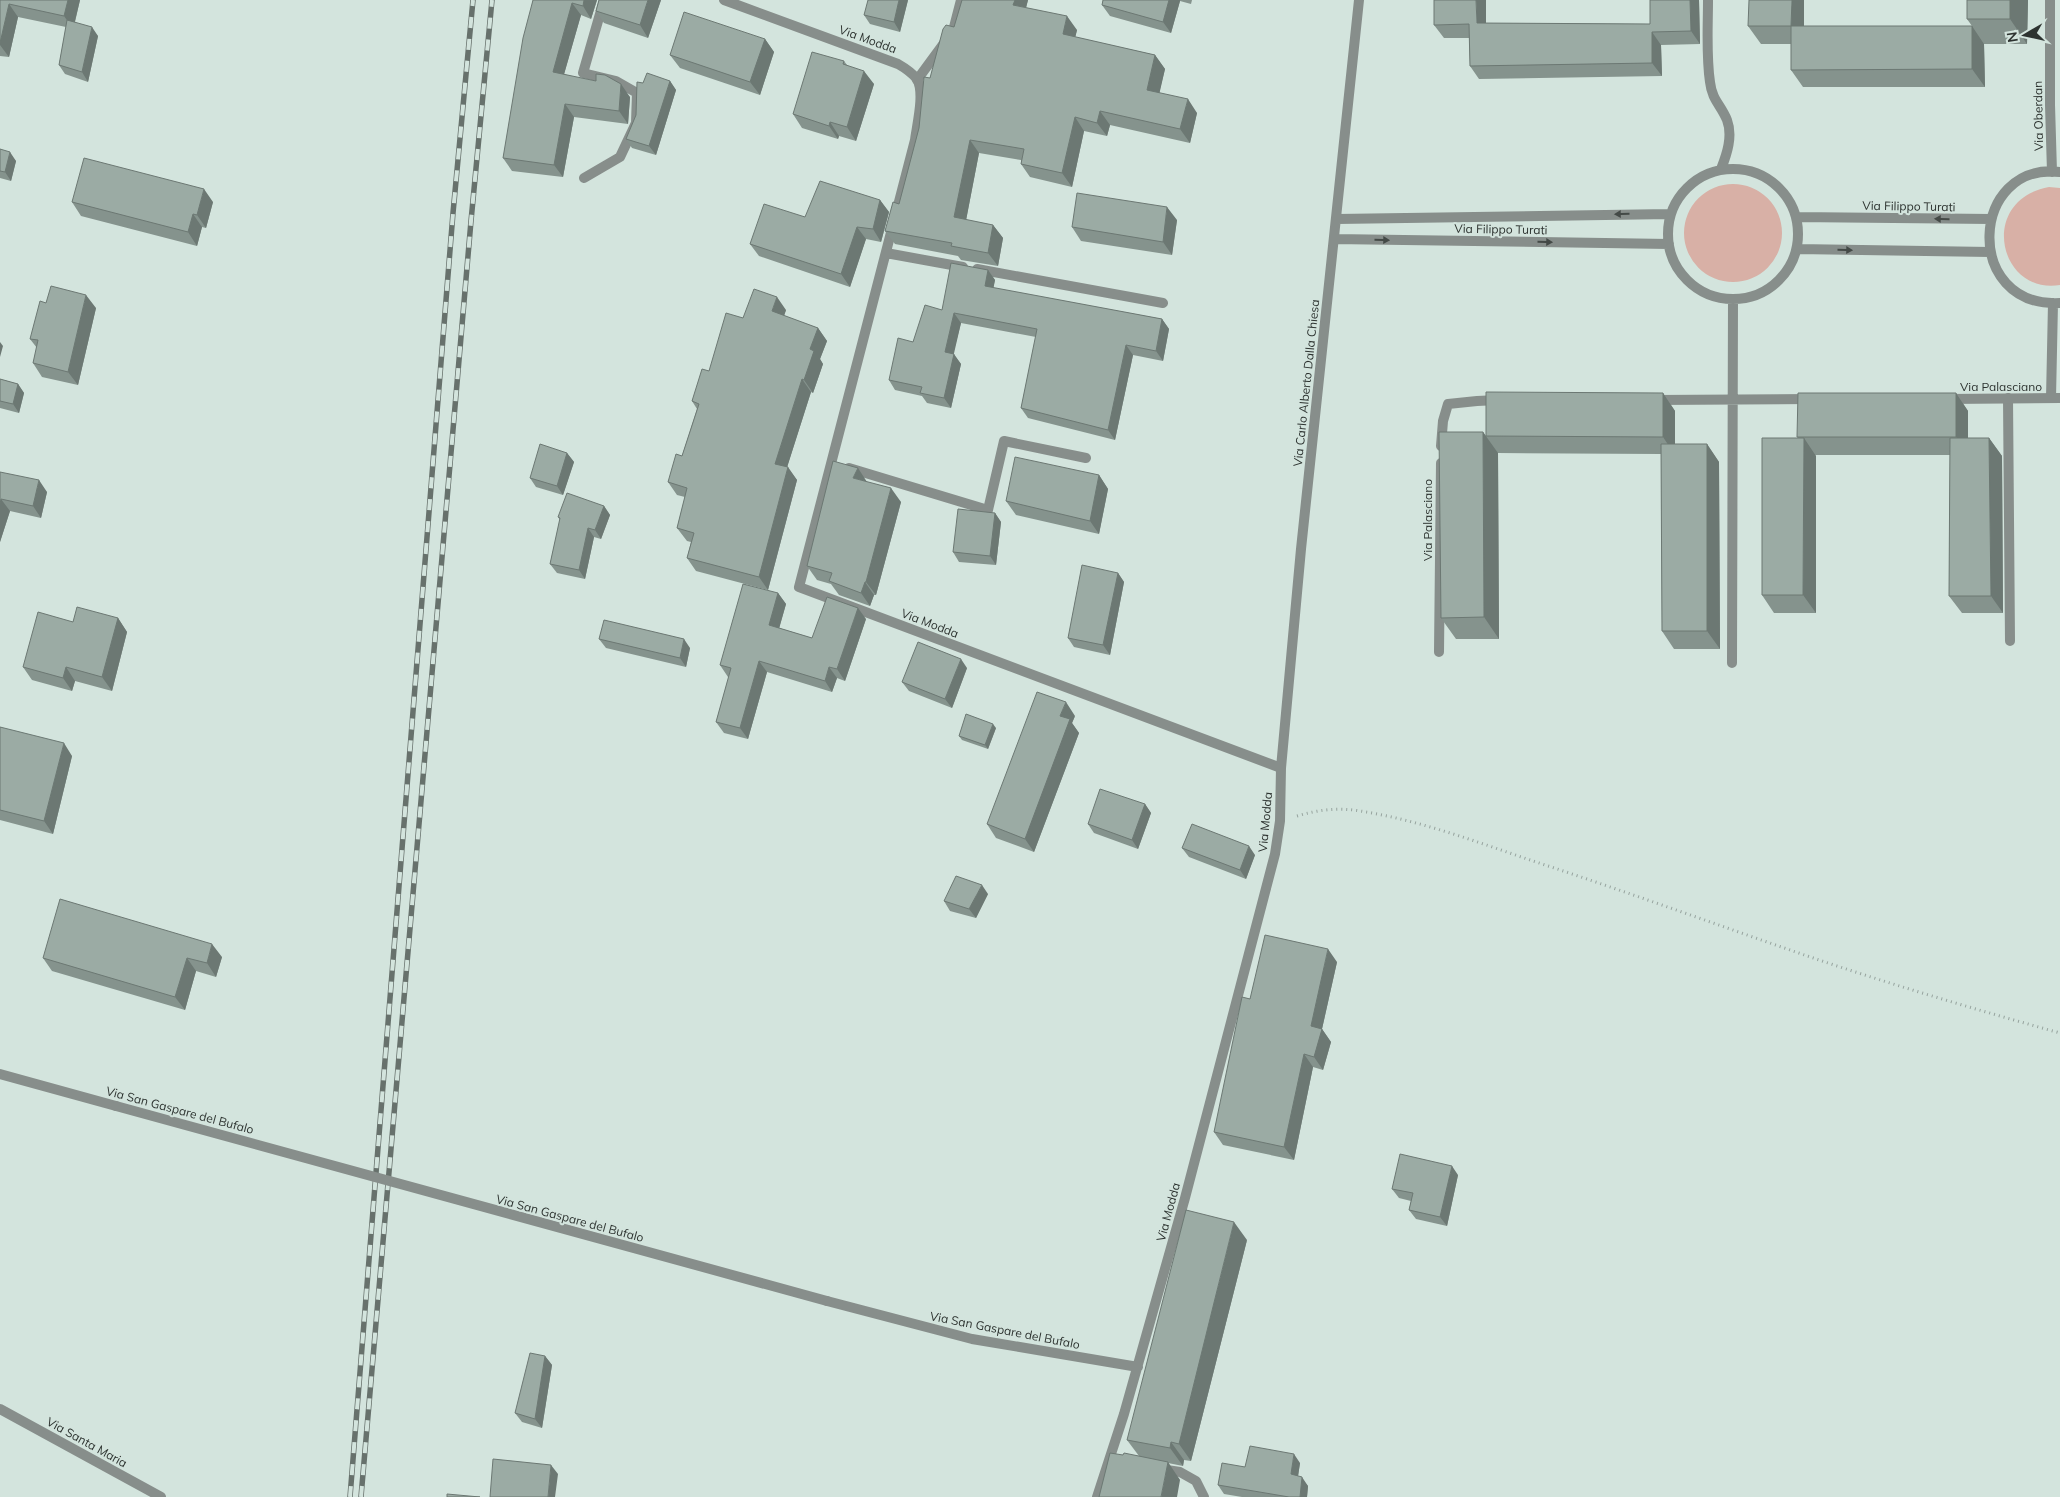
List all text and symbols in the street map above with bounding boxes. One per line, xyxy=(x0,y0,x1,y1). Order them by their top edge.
north arrow xyxy=(2000,10,2050,60)
street label: Via Modda xyxy=(837,22,899,56)
text: N xyxy=(2002,30,2022,44)
street label: Via Oberdan xyxy=(2030,81,2046,151)
street label: Via Filippo Turati xyxy=(1862,198,1956,214)
one-way arrow xyxy=(1613,211,1629,219)
one-way arrow xyxy=(1934,214,1950,222)
street label: Via Filippo Turati xyxy=(1454,221,1548,237)
one-way arrow xyxy=(1375,236,1391,244)
one-way arrow xyxy=(1537,238,1553,246)
one-way arrow xyxy=(1838,246,1854,254)
street label: Via Carlo Alberto Dalla Chiesa xyxy=(1290,299,1322,467)
street label: Via Palasciano xyxy=(1960,379,2042,394)
street label: Via Palasciano xyxy=(1420,479,1435,561)
street label: Via Modda xyxy=(899,605,961,641)
street label: Via Modda xyxy=(1255,791,1275,853)
street label: Via San Gaspare del Bufalo xyxy=(104,1083,256,1137)
street label: Via Modda xyxy=(1153,1181,1183,1243)
street label: Via San Gaspare del Bufalo xyxy=(494,1191,646,1245)
street label: Via San Gaspare del Bufalo xyxy=(929,1308,1081,1352)
street label: Via Santa Maria xyxy=(44,1414,130,1470)

